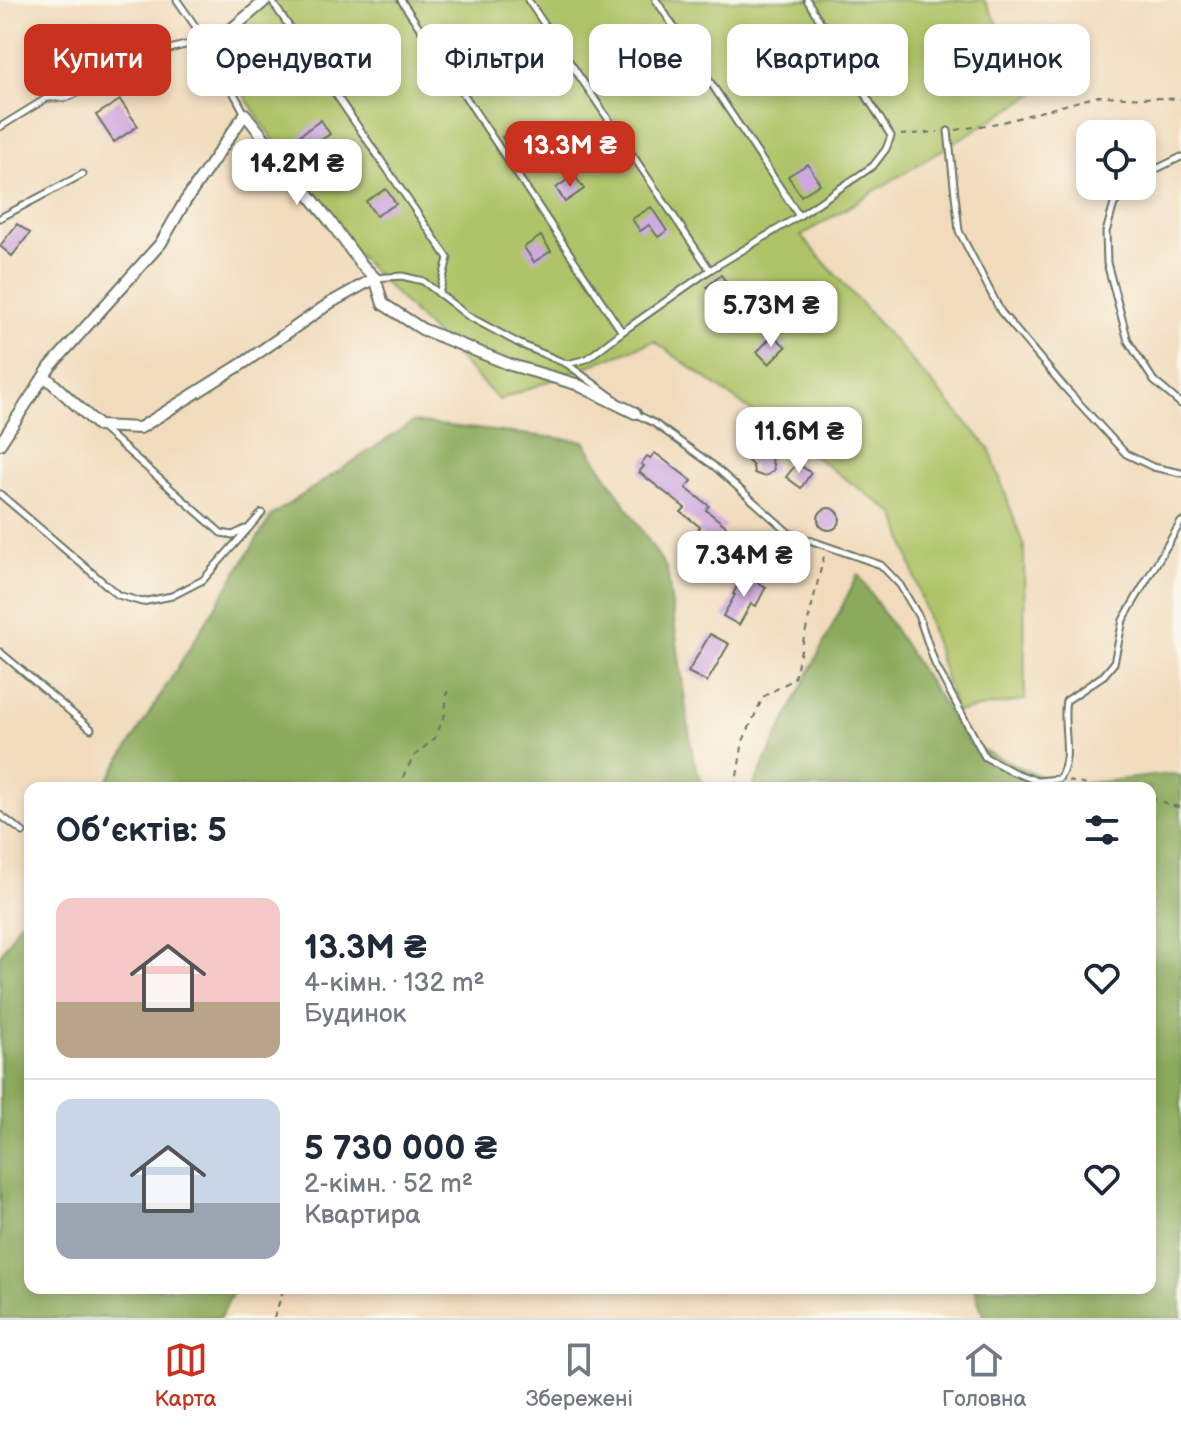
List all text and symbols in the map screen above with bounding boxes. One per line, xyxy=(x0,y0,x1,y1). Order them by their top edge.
chip: Купити xyxy=(24,24,171,96)
chip: Орендувати xyxy=(187,24,401,96)
chip: Фільтри xyxy=(417,24,573,96)
chip: Нове xyxy=(589,24,711,96)
chip: Квартира xyxy=(727,24,908,96)
chip: Будинок xyxy=(924,24,1090,96)
map controls xyxy=(1076,120,1156,200)
button: locate xyxy=(1076,120,1156,200)
pin: 13.3M ₴ xyxy=(496,121,644,189)
text: 13.3M ₴ xyxy=(523,131,617,162)
pin: 14.2M ₴ xyxy=(223,139,371,207)
text: 14.2M ₴ xyxy=(250,149,344,180)
pin: 5.73M ₴ xyxy=(697,281,845,349)
text: 5.73M ₴ xyxy=(722,291,820,322)
pin: 11.6M ₴ xyxy=(725,407,873,475)
text: 11.6M ₴ xyxy=(754,417,844,448)
pin: 7.34M ₴ xyxy=(670,531,818,599)
text: 7.34M ₴ xyxy=(695,541,793,572)
icon: filters xyxy=(1080,808,1124,852)
text: Об’єктів: 5 xyxy=(56,810,227,851)
text: 13.3M ₴ xyxy=(304,927,427,968)
icon: home xyxy=(120,930,216,1026)
icon: heart xyxy=(1080,956,1124,1000)
text: 4-кімн. · 132 m² xyxy=(304,968,485,999)
text: Будинок xyxy=(304,999,406,1030)
text: 5 730 000 ₴ xyxy=(304,1128,497,1169)
icon: home xyxy=(120,1131,216,1227)
icon: heart xyxy=(1080,1157,1124,1201)
text: 2-кімн. · 52 m² xyxy=(304,1169,473,1200)
text: Квартира xyxy=(304,1200,421,1231)
tab: Карта xyxy=(155,1338,217,1413)
tab: Збережені xyxy=(526,1338,633,1413)
tab: Головна xyxy=(942,1338,1026,1413)

